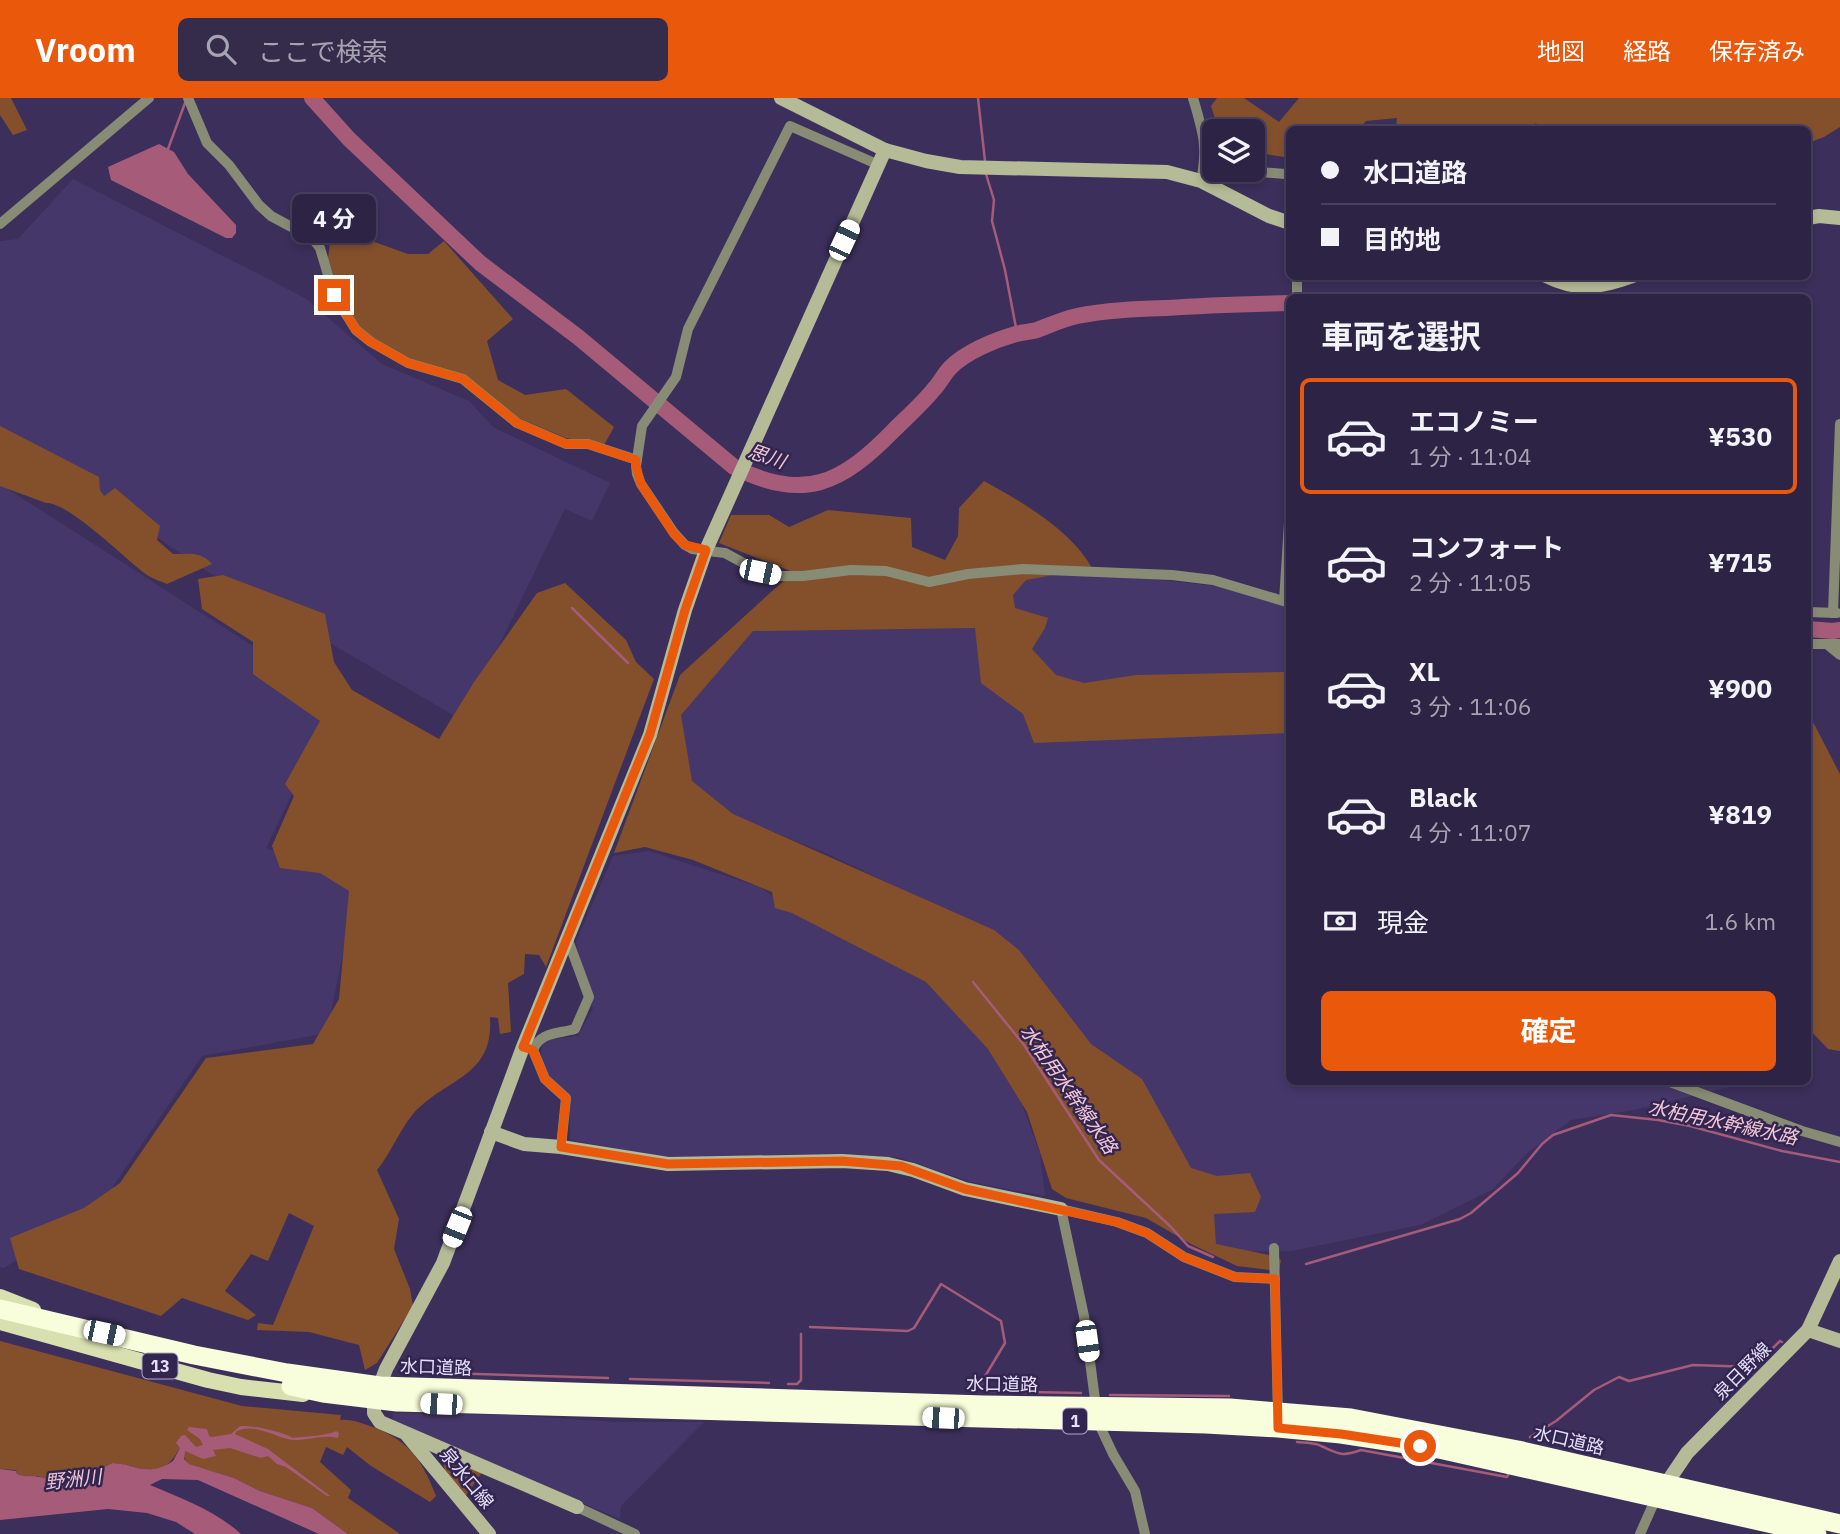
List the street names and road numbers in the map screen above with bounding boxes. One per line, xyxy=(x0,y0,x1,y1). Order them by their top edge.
street label: 泉日野線 xyxy=(1708,1337,1776,1405)
road number: 13 xyxy=(142,1354,178,1378)
street label: 水口道路 xyxy=(400,1354,472,1380)
street label: 水口道路 xyxy=(966,1372,1038,1396)
road number: 1 xyxy=(1063,1408,1087,1434)
street label: 水口道路 xyxy=(1531,1421,1607,1459)
street label: 泉水口線 xyxy=(435,1443,499,1513)

